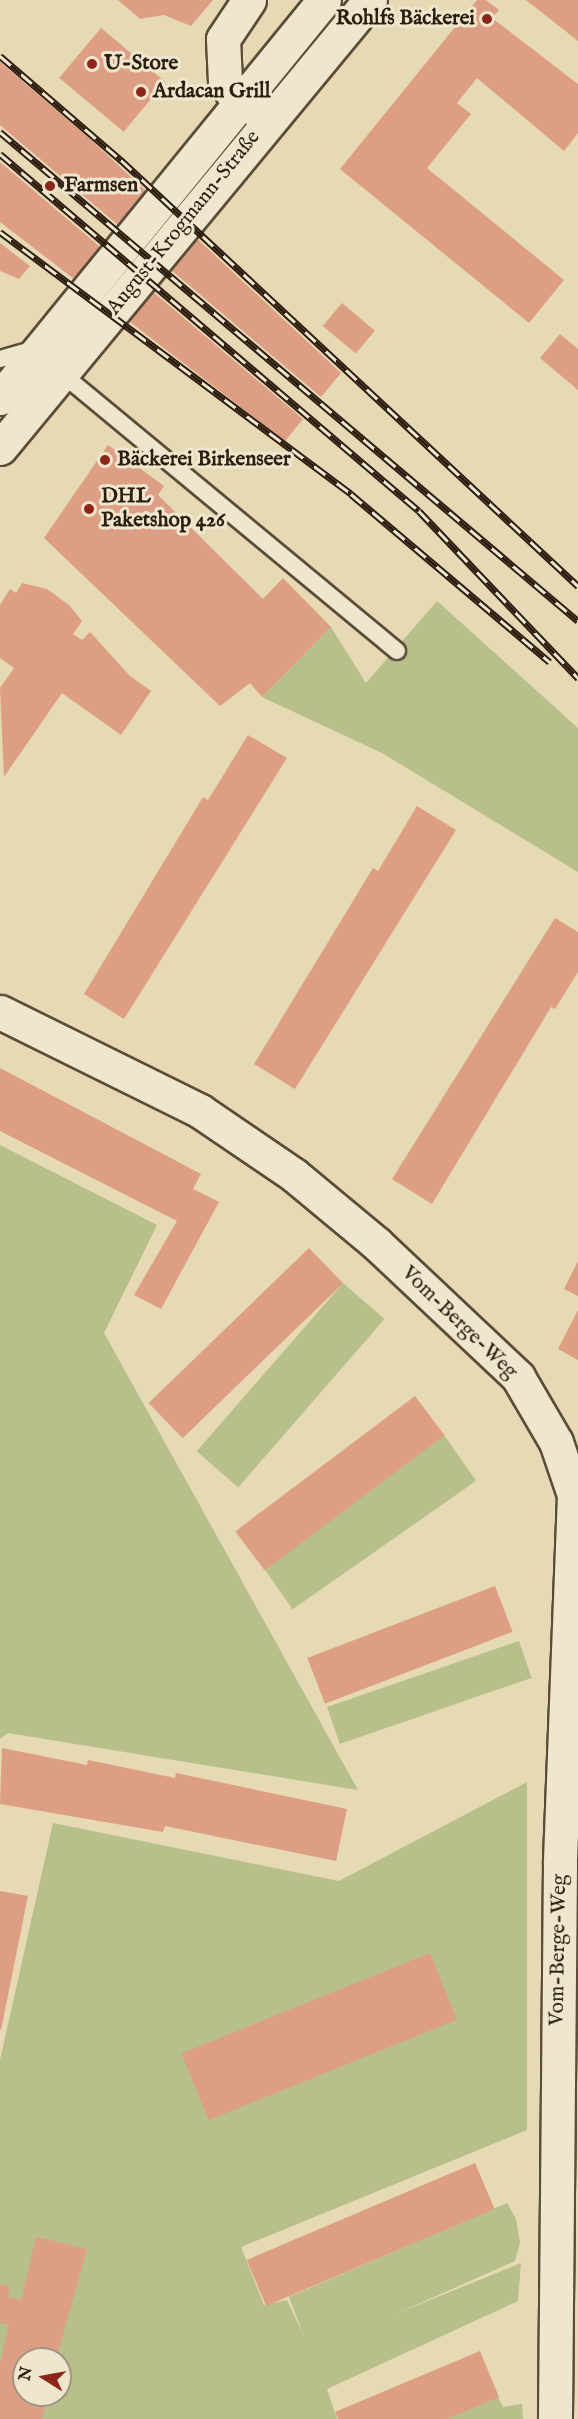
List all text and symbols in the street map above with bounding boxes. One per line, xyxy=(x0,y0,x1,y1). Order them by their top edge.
place label: Rohlfs Bäckerei xyxy=(336,6,475,32)
marker: Rohlfs Bäckerei xyxy=(480,12,494,26)
place label: U-Store xyxy=(104,51,178,77)
marker: U-Store xyxy=(85,57,99,71)
place label: Ardacan Grill xyxy=(153,79,271,105)
marker: Ardacan Grill xyxy=(134,85,148,99)
street label: August-Krogmann-Straße xyxy=(102,126,266,320)
place label: Farmsen xyxy=(64,173,138,199)
marker: Farmsen xyxy=(41,177,59,195)
place label: Bäckerei Birkenseer xyxy=(117,447,291,473)
marker: Bäckerei Birkenseer xyxy=(98,453,112,467)
place label: DHL Paketshop 426 xyxy=(101,484,225,534)
marker: DHL Paketshop 426 xyxy=(82,502,96,516)
street label: Vom-Berge-Weg xyxy=(396,1261,522,1385)
street label: Vom-Berge-Weg xyxy=(545,1874,573,2026)
north arrow xyxy=(12,2347,72,2407)
text: N xyxy=(15,2365,37,2383)

